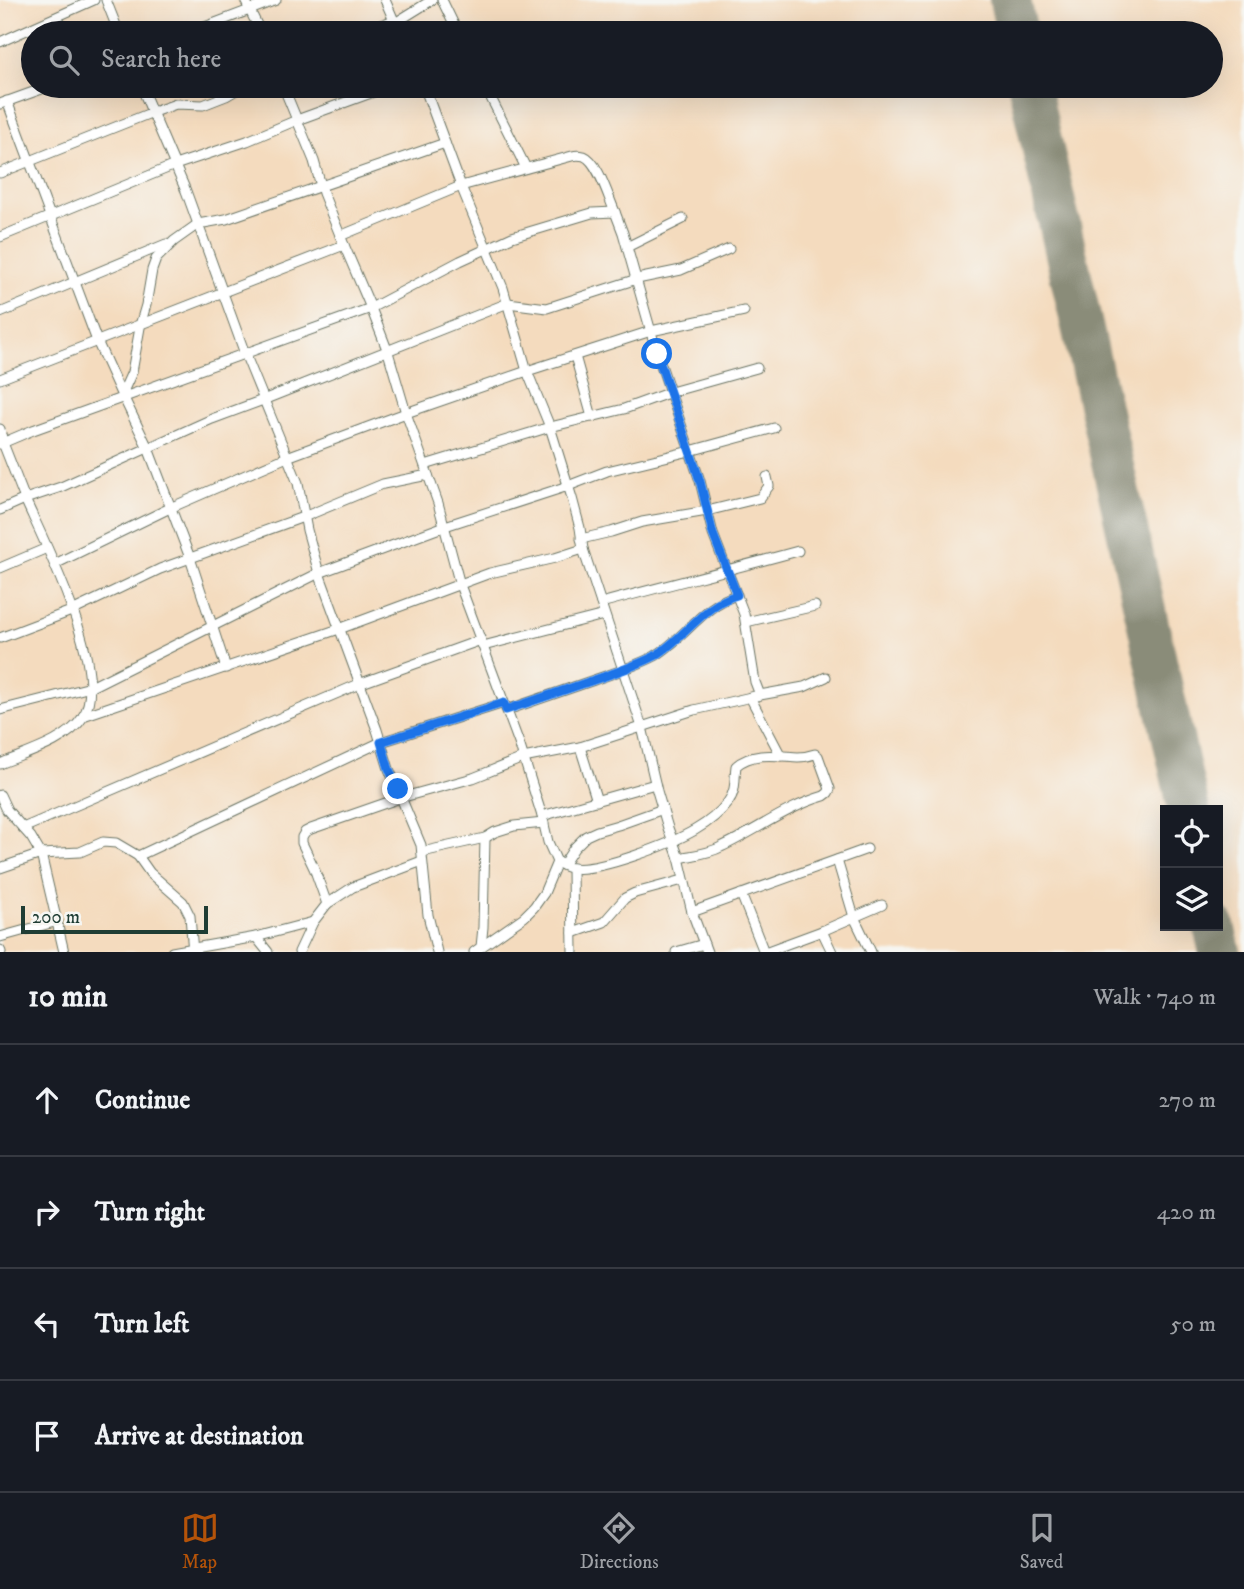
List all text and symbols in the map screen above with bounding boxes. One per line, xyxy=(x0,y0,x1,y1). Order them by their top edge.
search box xyxy=(21,21,1223,98)
icon: search xyxy=(45,41,83,79)
text: Search here xyxy=(101,43,221,76)
route start xyxy=(641,338,672,369)
route end xyxy=(382,773,413,804)
map controls xyxy=(1160,805,1223,931)
button: locate xyxy=(1160,805,1223,868)
button: layers xyxy=(1160,868,1223,931)
scale bar xyxy=(21,903,208,935)
text: 200 m xyxy=(32,906,80,929)
text: 10 min xyxy=(28,979,107,1016)
text: Walk · 740 m xyxy=(1093,983,1216,1012)
icon: ahead xyxy=(28,1081,66,1119)
text: Continue xyxy=(95,1084,190,1117)
text: 270 m xyxy=(1159,1086,1216,1115)
icon: right xyxy=(28,1193,66,1231)
text: Turn right xyxy=(95,1196,205,1229)
text: 420 m xyxy=(1157,1198,1216,1227)
icon: left xyxy=(28,1305,66,1343)
text: Turn left xyxy=(95,1308,189,1341)
text: 50 m xyxy=(1170,1310,1216,1339)
icon: arrive xyxy=(28,1417,66,1455)
text: Arrive at destination xyxy=(95,1420,304,1453)
tab: Map xyxy=(181,1509,219,1574)
tab: Directions xyxy=(580,1509,659,1574)
tab: Saved xyxy=(1020,1509,1063,1574)

